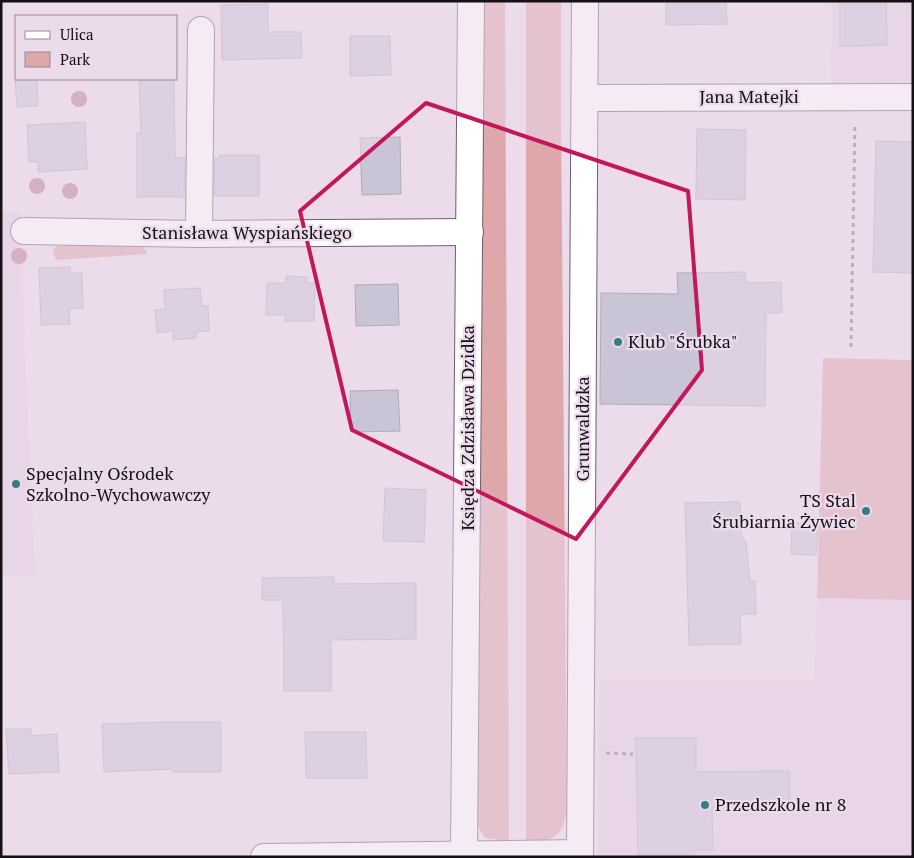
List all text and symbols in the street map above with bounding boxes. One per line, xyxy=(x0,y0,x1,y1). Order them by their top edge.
legend xyxy=(15,15,178,80)
text: Ulica xyxy=(60,24,94,44)
text: Park xyxy=(60,49,90,69)
street label: Jana Matejki xyxy=(699,84,799,108)
street label: Stanisława Wyspiańskiego xyxy=(142,220,352,244)
street label: Księdza Zdzisława Dzidka xyxy=(455,325,479,531)
place label: Klub "Śrubka" xyxy=(628,329,738,353)
marker: Klub "Śrubka" xyxy=(612,336,624,348)
street label: Grunwaldzka xyxy=(570,376,594,482)
place label: Specjalny Ośrodek Szkolno-Wychowawczy xyxy=(26,461,211,506)
marker: Specjalny Ośrodek Szkolno-Wychowawczy xyxy=(10,478,22,490)
place label: TS Stal Śrubiarnia Żywiec xyxy=(712,488,856,533)
marker: TS Stal Śrubiarnia Żywiec xyxy=(860,505,872,517)
place label: Przedszkole nr 8 xyxy=(715,792,846,816)
marker: Przedszkole nr 8 xyxy=(699,799,711,811)

